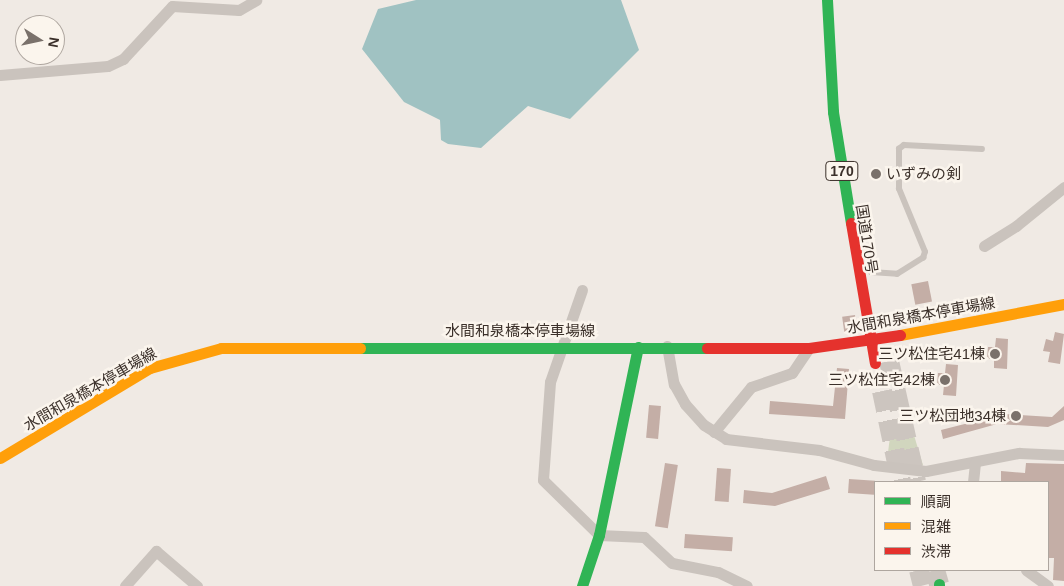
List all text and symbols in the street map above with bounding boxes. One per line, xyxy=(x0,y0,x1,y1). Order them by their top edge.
north arrow xyxy=(15,15,65,65)
text: N xyxy=(45,36,63,49)
road number: 170 xyxy=(824,160,860,182)
place label: いずみの剣 xyxy=(886,165,961,183)
marker: いずみの剣 xyxy=(870,168,882,180)
street label: 国道170号 xyxy=(853,203,881,275)
street label: 水間和泉橋本停車場線 xyxy=(846,293,996,337)
street label: 水間和泉橋本停車場線 xyxy=(445,322,595,340)
street label: 水間和泉橋本停車場線 xyxy=(21,344,159,434)
place label: 三ツ松住宅41棟 xyxy=(878,345,985,363)
marker: 三ツ松住宅41棟 xyxy=(989,348,1001,360)
place label: 三ツ松住宅42棟 xyxy=(828,371,935,389)
marker: 三ツ松住宅42棟 xyxy=(939,374,951,386)
place label: 三ツ松団地34棟 xyxy=(899,407,1006,425)
marker: 三ツ松団地34棟 xyxy=(1010,410,1022,422)
legend xyxy=(874,481,1049,571)
text: 順調 xyxy=(921,493,951,510)
text: 混雑 xyxy=(921,518,951,535)
text: 渋滞 xyxy=(921,543,951,560)

